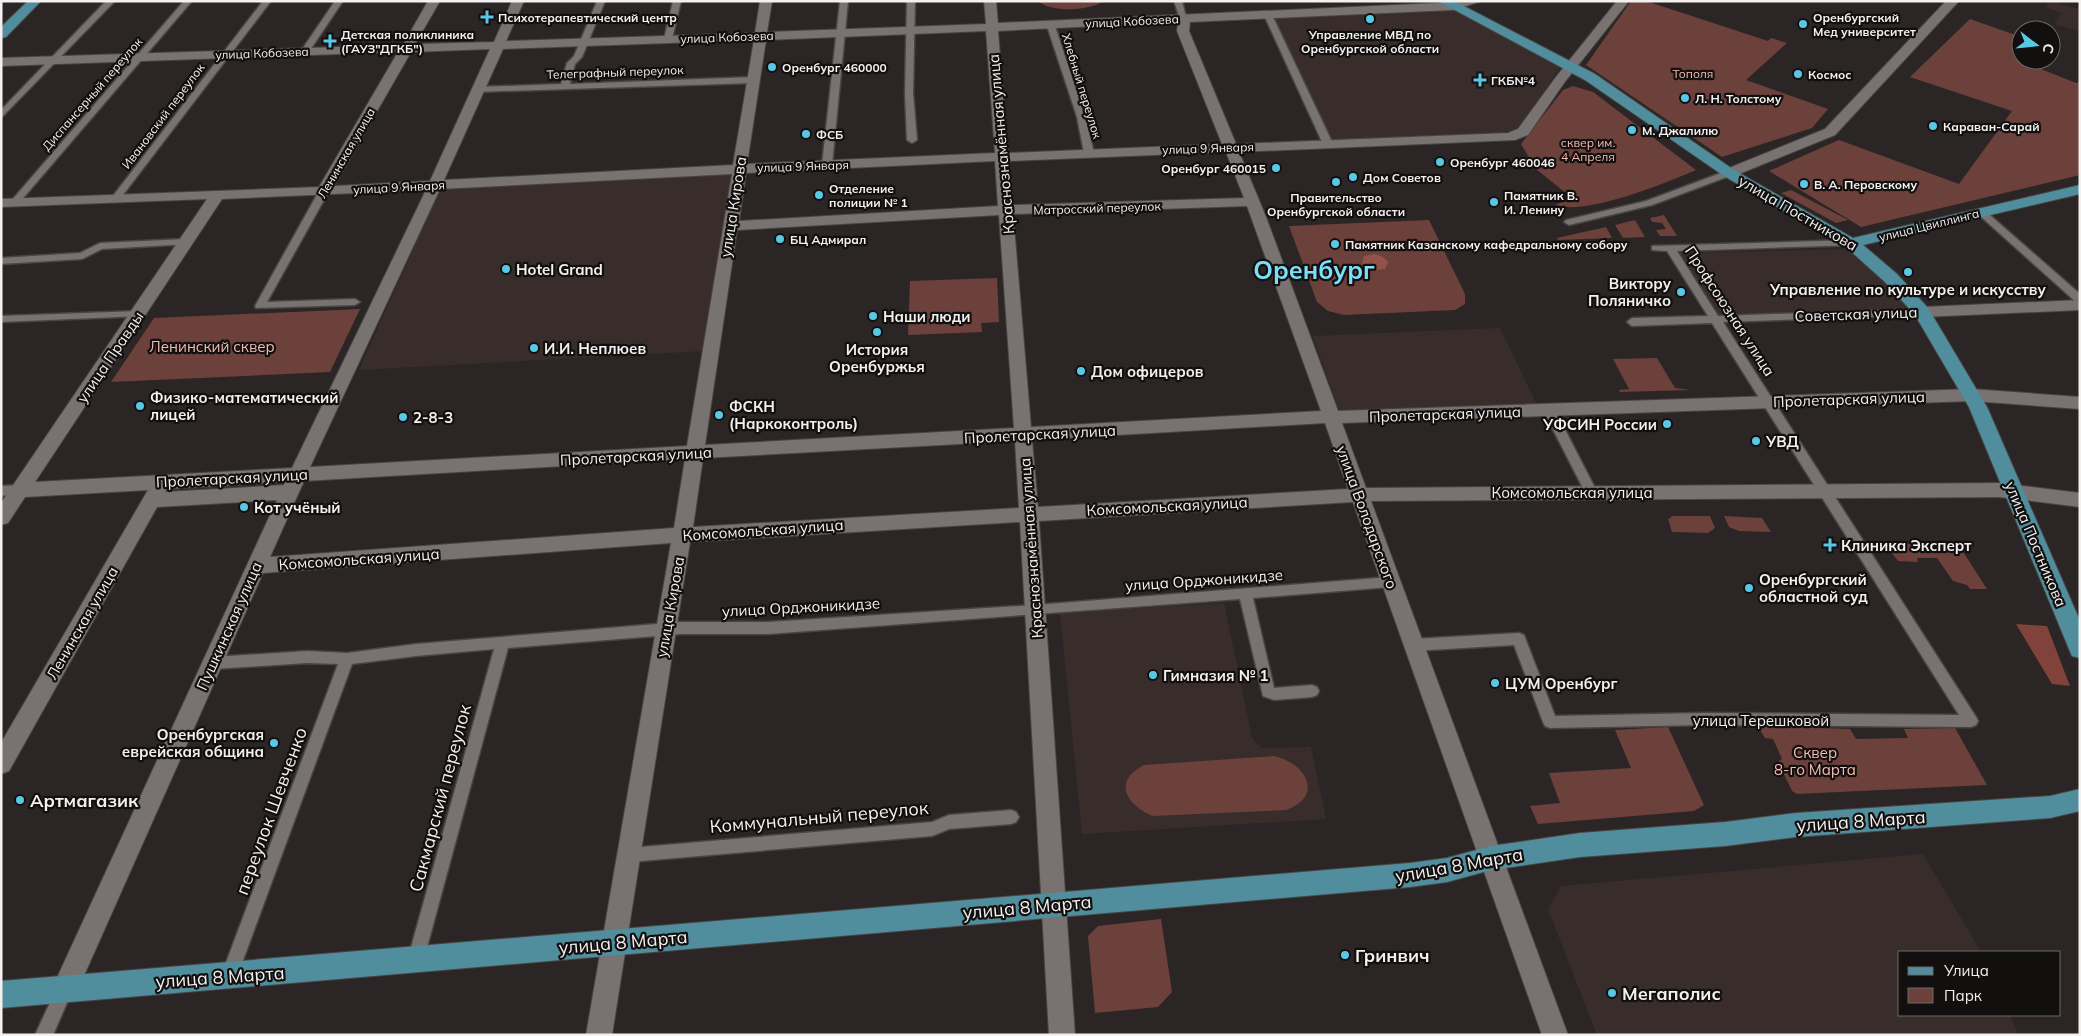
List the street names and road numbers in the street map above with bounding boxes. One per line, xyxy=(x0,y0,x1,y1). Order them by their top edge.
street label: улица Кобозева xyxy=(1085,11,1179,31)
street label: улица Кобозева xyxy=(680,28,774,46)
street label: Хлебный переулок xyxy=(1059,32,1105,141)
street label: Диспансерный переулок xyxy=(39,34,146,154)
street label: улица Кобозева xyxy=(215,44,309,62)
street label: Краснознамённая улица xyxy=(984,53,1018,235)
street label: Ивановский переулок xyxy=(118,60,208,172)
street label: Телеграфный переулок xyxy=(546,62,684,82)
street label: Ленинская улица xyxy=(314,105,378,201)
street label: улица 9 Января xyxy=(1162,139,1254,157)
street label: улица Кирова xyxy=(716,155,750,259)
street label: улица 9 Января xyxy=(757,157,849,175)
street label: улица Постникова xyxy=(1735,171,1861,255)
street label: улица 9 Января xyxy=(353,177,445,197)
street label: Матросский переулок xyxy=(1033,198,1162,218)
street label: улица Цвиллинга xyxy=(1877,205,1981,245)
street label: Профсоюзная улица xyxy=(1681,242,1779,380)
street label: Советская улица xyxy=(1794,302,1918,326)
street label: улица Правды xyxy=(72,308,148,406)
street label: Пролетарская улица xyxy=(1773,387,1925,411)
street label: Пролетарская улица xyxy=(1369,402,1521,426)
street label: Пролетарская улица xyxy=(964,421,1116,447)
street label: Пролетарская улица xyxy=(560,443,712,469)
street label: улица Володарского xyxy=(1332,443,1402,591)
street label: Краснознамённая улица xyxy=(1015,457,1047,639)
street label: Пролетарская улица xyxy=(156,465,308,491)
street label: улица Постникова xyxy=(2001,478,2071,610)
street label: Комсомольская улица xyxy=(1491,483,1653,502)
street label: Комсомольская улица xyxy=(1086,492,1248,520)
street label: Комсомольская улица xyxy=(682,515,844,545)
street label: Комсомольская улица xyxy=(278,544,440,574)
street label: улица Кирова xyxy=(652,555,688,659)
street label: Пушкинская улица xyxy=(192,559,266,693)
street label: Ленинская улица xyxy=(42,563,122,683)
street label: улица Орджоникидзе xyxy=(1124,565,1284,595)
street label: улица Орджоникидзе xyxy=(721,593,881,621)
street label: Сакмарский переулок xyxy=(404,701,476,894)
street label: улица Терешковой xyxy=(1693,711,1829,730)
street label: переулок Шевченко xyxy=(230,724,312,898)
street label: Коммунальный переулок xyxy=(709,796,930,838)
street label: улица 8 Марта xyxy=(1796,805,1926,837)
street label: улица 8 Марта xyxy=(1393,842,1525,888)
street label: улица 8 Марта xyxy=(962,890,1092,924)
street label: улица 8 Марта xyxy=(558,925,688,959)
street label: улица 8 Марта xyxy=(155,961,285,993)

